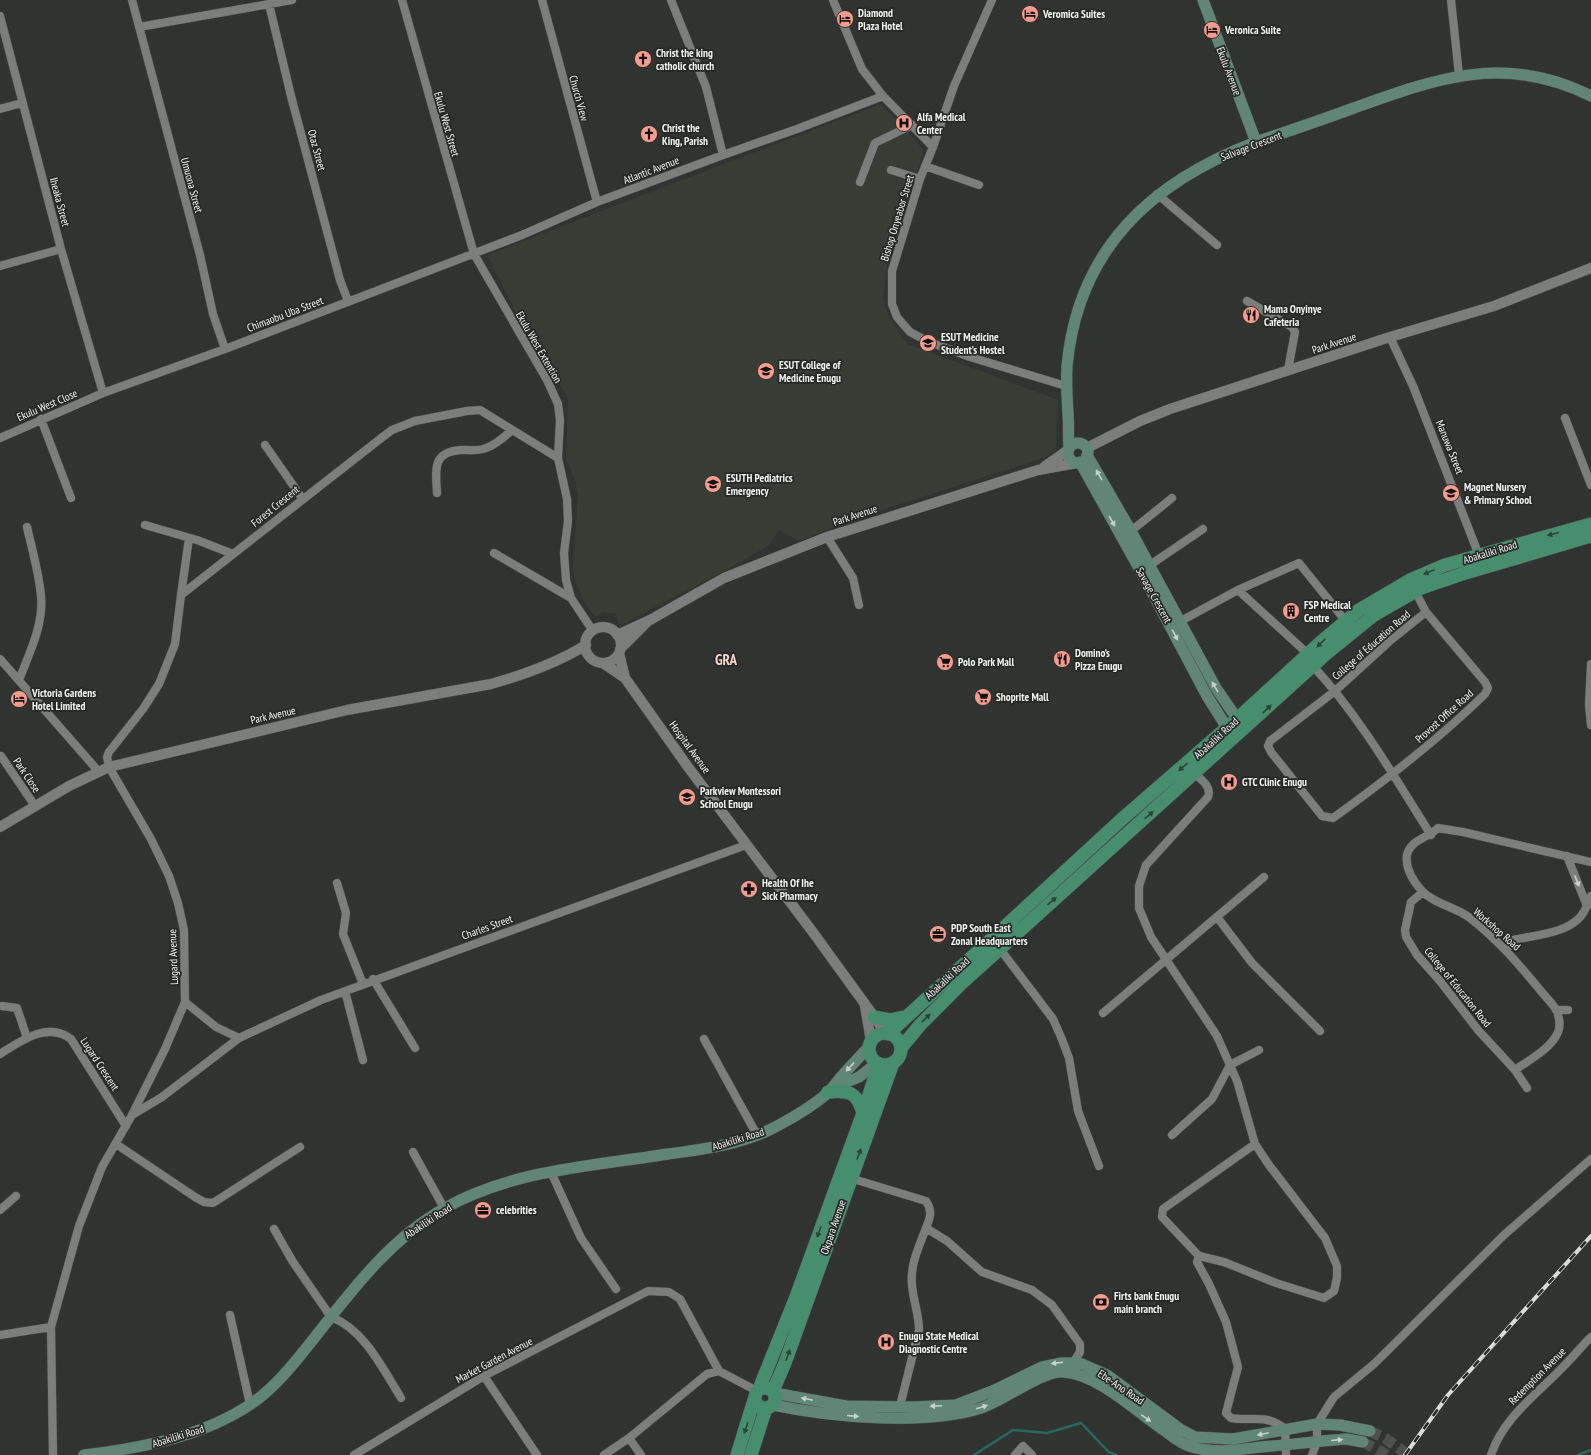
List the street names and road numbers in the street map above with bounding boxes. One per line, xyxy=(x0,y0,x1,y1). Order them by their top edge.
street label: Ekulu Avenue xyxy=(1213,45,1245,98)
street label: Church View xyxy=(566,74,592,123)
street label: Ekulu West Street xyxy=(431,90,463,158)
street label: Otaz Street xyxy=(305,128,329,172)
street label: Salvage Crescent xyxy=(1218,128,1284,164)
street label: Atlantic Avenue xyxy=(621,153,681,187)
street label: Umuona Street xyxy=(178,156,206,214)
street label: Bishop Onyeabor Street xyxy=(877,173,917,263)
street label: Iheaka Street xyxy=(47,176,73,228)
street label: Chimaobu Uba Street xyxy=(245,293,325,335)
street label: Ekulu West Extention xyxy=(513,309,565,385)
street label: Park Avenue xyxy=(1310,329,1358,357)
street label: Ekulu West Close xyxy=(15,386,80,424)
street label: Manuwa Street xyxy=(1433,418,1467,476)
street label: Forest Crescent xyxy=(248,482,302,530)
street label: Park Avenue xyxy=(831,501,879,529)
street label: Abakaliki Road xyxy=(1461,537,1519,567)
street label: Savage Crescent xyxy=(1133,565,1175,625)
street label: College of Education Road xyxy=(1329,607,1413,683)
street label: Provost Office Road xyxy=(1412,686,1476,746)
street label: Park Avenue xyxy=(249,703,297,727)
street label: Abakaliki Road xyxy=(1191,714,1242,762)
street label: Hospital Avenue xyxy=(666,718,714,776)
street label: Park Close xyxy=(10,755,44,795)
street label: Workshop Road xyxy=(1470,905,1524,954)
street label: Charles Street xyxy=(460,911,514,943)
street label: Lugard Avenue xyxy=(165,928,181,985)
street label: College of Education Road xyxy=(1421,944,1495,1030)
street label: Abakaliki Road xyxy=(922,954,972,1002)
street label: Lugard Crescent xyxy=(78,1035,122,1093)
street label: Abakiliki Road xyxy=(710,1124,766,1154)
street label: Okpara Avenue xyxy=(817,1197,849,1256)
street label: Abakiliki Road xyxy=(402,1200,455,1242)
street label: Market Garden Avenue xyxy=(453,1334,535,1386)
street label: Redemption Avenue xyxy=(1505,1344,1569,1408)
street label: Ebe-Ano Road xyxy=(1095,1366,1147,1408)
street label: Abakiliki Road xyxy=(150,1421,206,1451)

